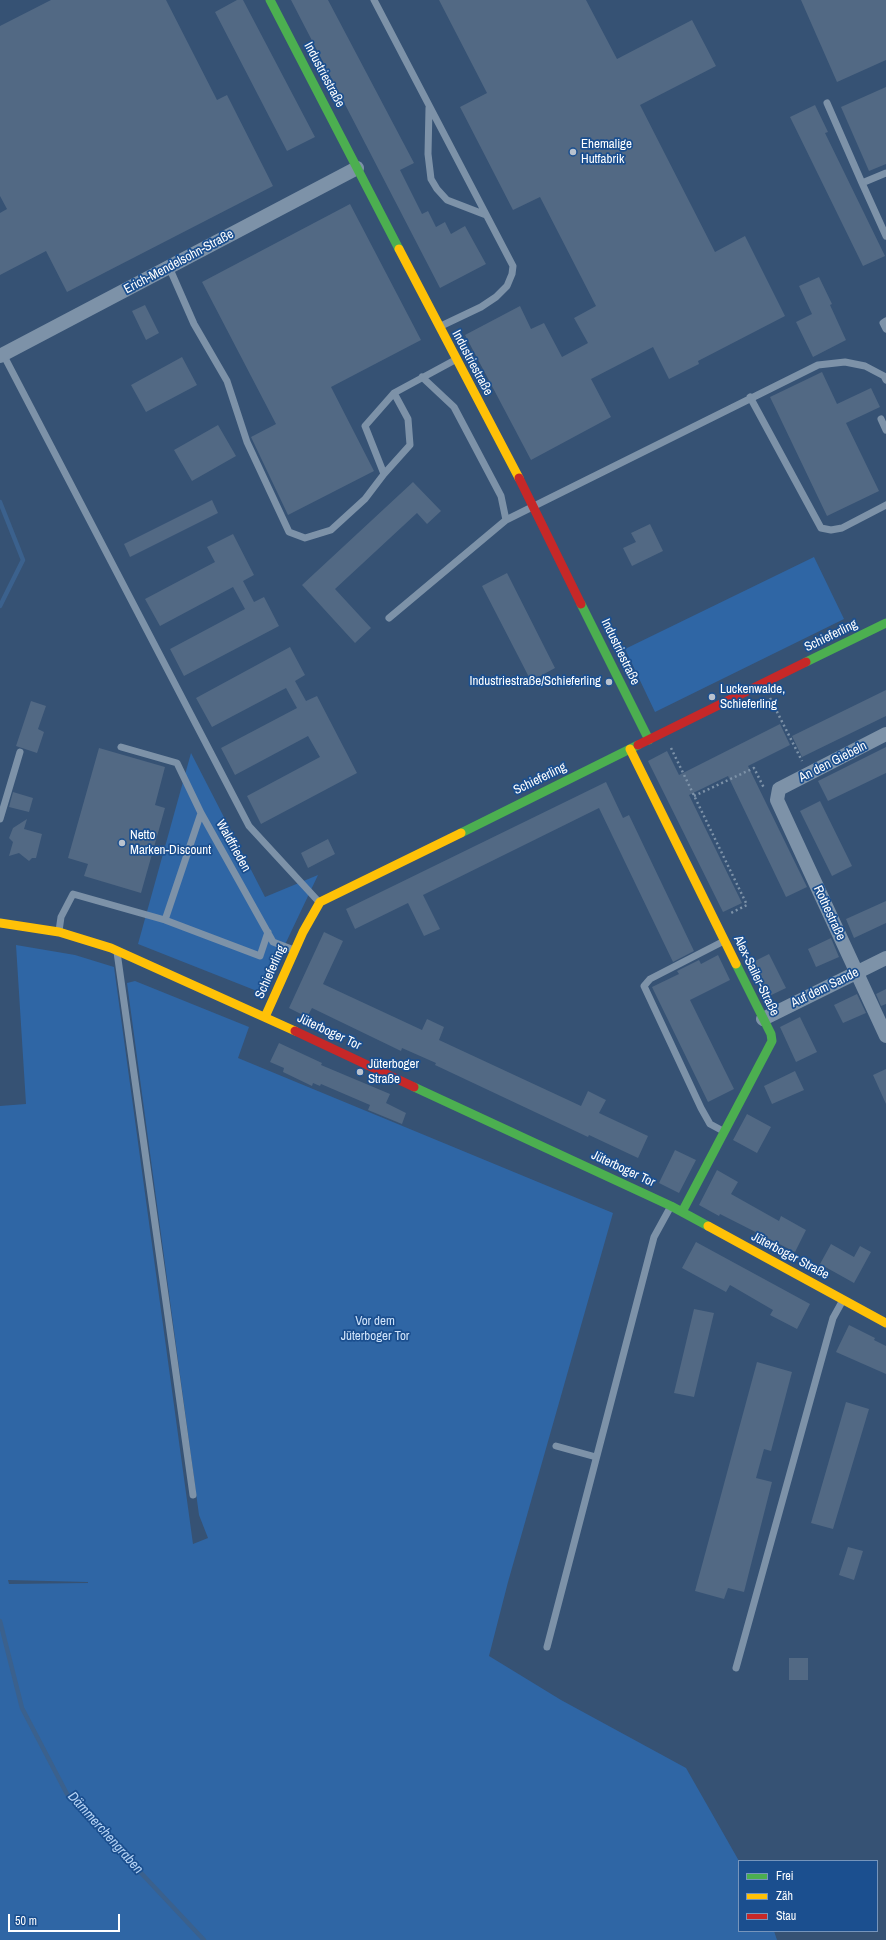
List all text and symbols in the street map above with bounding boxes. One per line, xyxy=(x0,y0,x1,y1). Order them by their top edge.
street label: Industriestraße xyxy=(300,40,348,110)
place label: Ehemalige Hutfabrik xyxy=(581,137,632,168)
marker: Ehemalige Hutfabrik xyxy=(568,147,578,157)
street label: Erich-Mendelsohn-Straße xyxy=(121,226,237,298)
street label: Industriestraße xyxy=(448,328,496,398)
street label: Industriestraße xyxy=(597,616,643,688)
street label: Schieferling xyxy=(802,617,860,655)
place label: Industriestraße/Schieferling xyxy=(469,674,601,690)
marker: Industriestraße/Schieferling xyxy=(604,677,614,687)
place label: Luckenwalde, Schieferling xyxy=(720,682,785,713)
marker: Luckenwalde, Schieferling xyxy=(707,692,717,702)
street label: An den Giebeln xyxy=(796,738,870,786)
street label: Schieferling xyxy=(511,760,569,798)
street label: Waldfrieden xyxy=(212,817,254,875)
place label: Netto Marken-Discount xyxy=(130,828,211,859)
marker: Netto Marken-Discount xyxy=(117,838,127,848)
street label: Rothestraße xyxy=(810,883,848,943)
street label: Alex-Sailer-Straße xyxy=(730,933,782,1019)
street label: Schieferling xyxy=(252,943,290,1001)
street label: Auf dem Sande xyxy=(789,965,861,1011)
street label: Jüterboger Tor xyxy=(295,1010,363,1054)
place label: Jüterboger Straße xyxy=(368,1057,419,1088)
marker: Jüterboger Straße xyxy=(355,1067,365,1077)
street label: Jüterboger Tor xyxy=(589,1147,657,1191)
street label: Jüterboger Straße xyxy=(748,1229,832,1283)
park label: Vor dem Jüterboger Tor xyxy=(341,1314,409,1345)
water label: Dämmerchengraben xyxy=(64,1788,146,1878)
legend xyxy=(738,1860,878,1932)
text: Frei xyxy=(776,1868,794,1884)
text: Zäh xyxy=(776,1888,793,1904)
scale bar xyxy=(10,1906,122,1932)
text: Stau xyxy=(776,1908,796,1924)
text: 50 m xyxy=(15,1913,37,1929)

